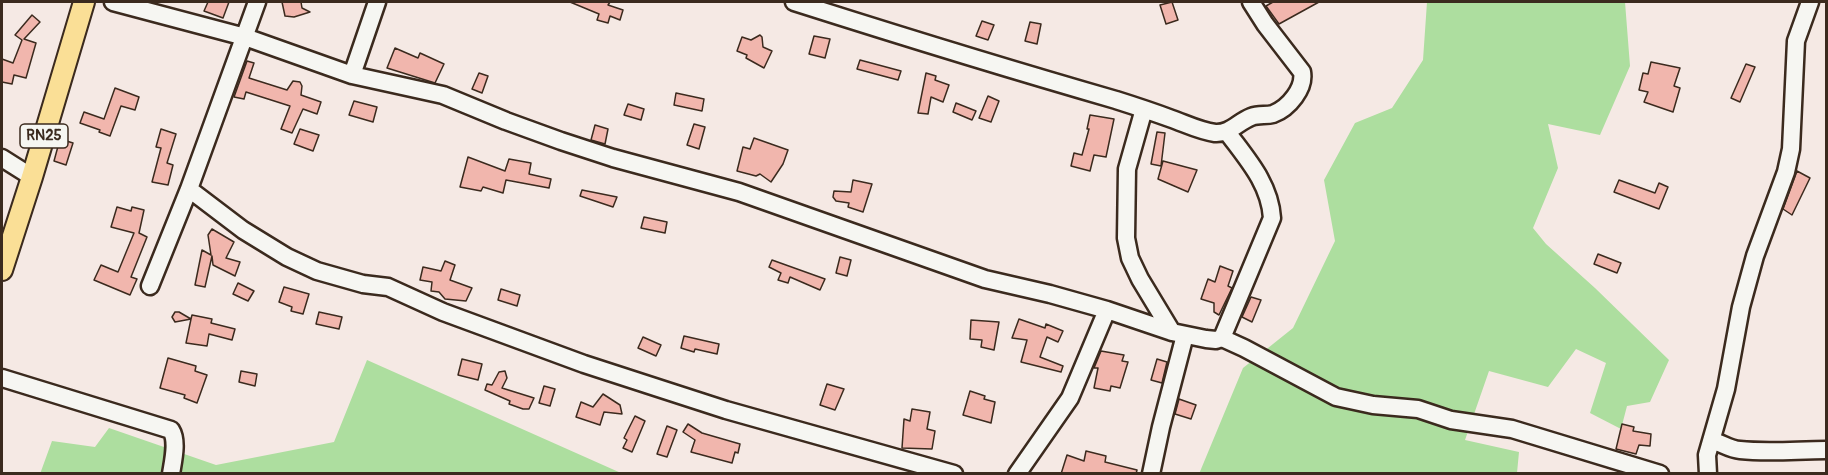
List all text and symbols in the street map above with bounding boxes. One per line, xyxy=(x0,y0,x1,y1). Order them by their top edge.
road number: RN25 xyxy=(20,124,68,148)

